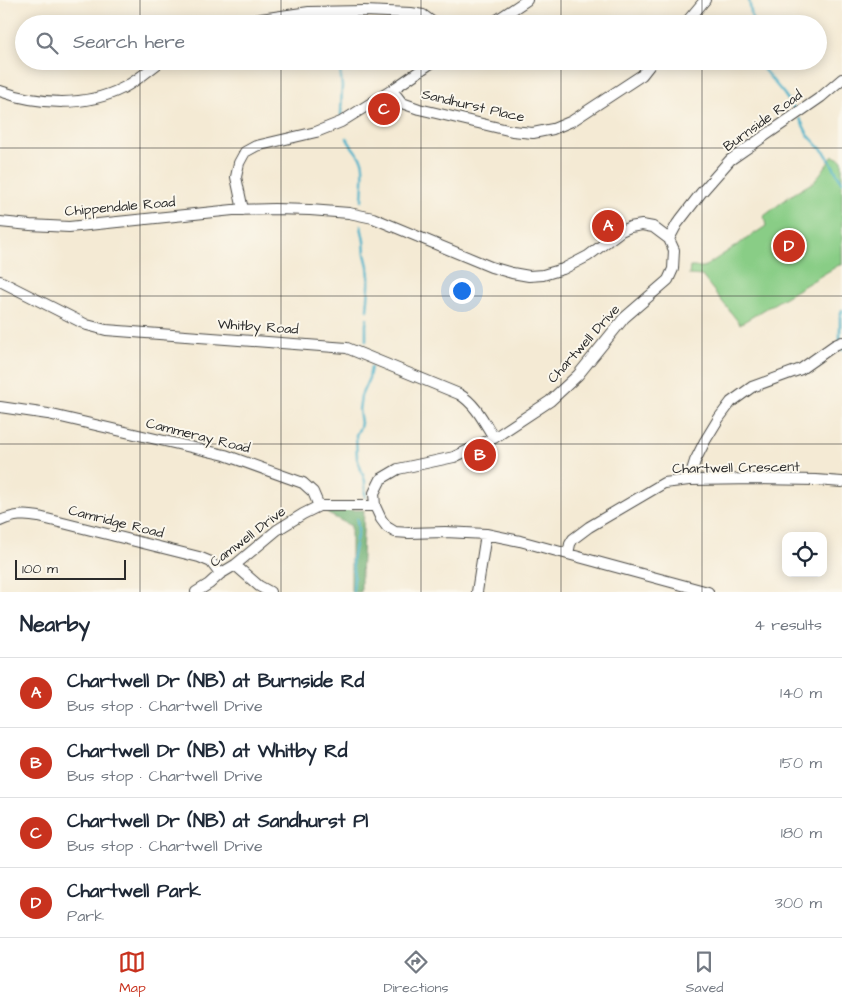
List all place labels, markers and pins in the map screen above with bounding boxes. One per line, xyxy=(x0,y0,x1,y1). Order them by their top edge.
pin: C xyxy=(368,90,400,128)
pin: A xyxy=(592,207,624,245)
pin: D xyxy=(773,227,805,265)
pin: B xyxy=(464,436,496,474)

